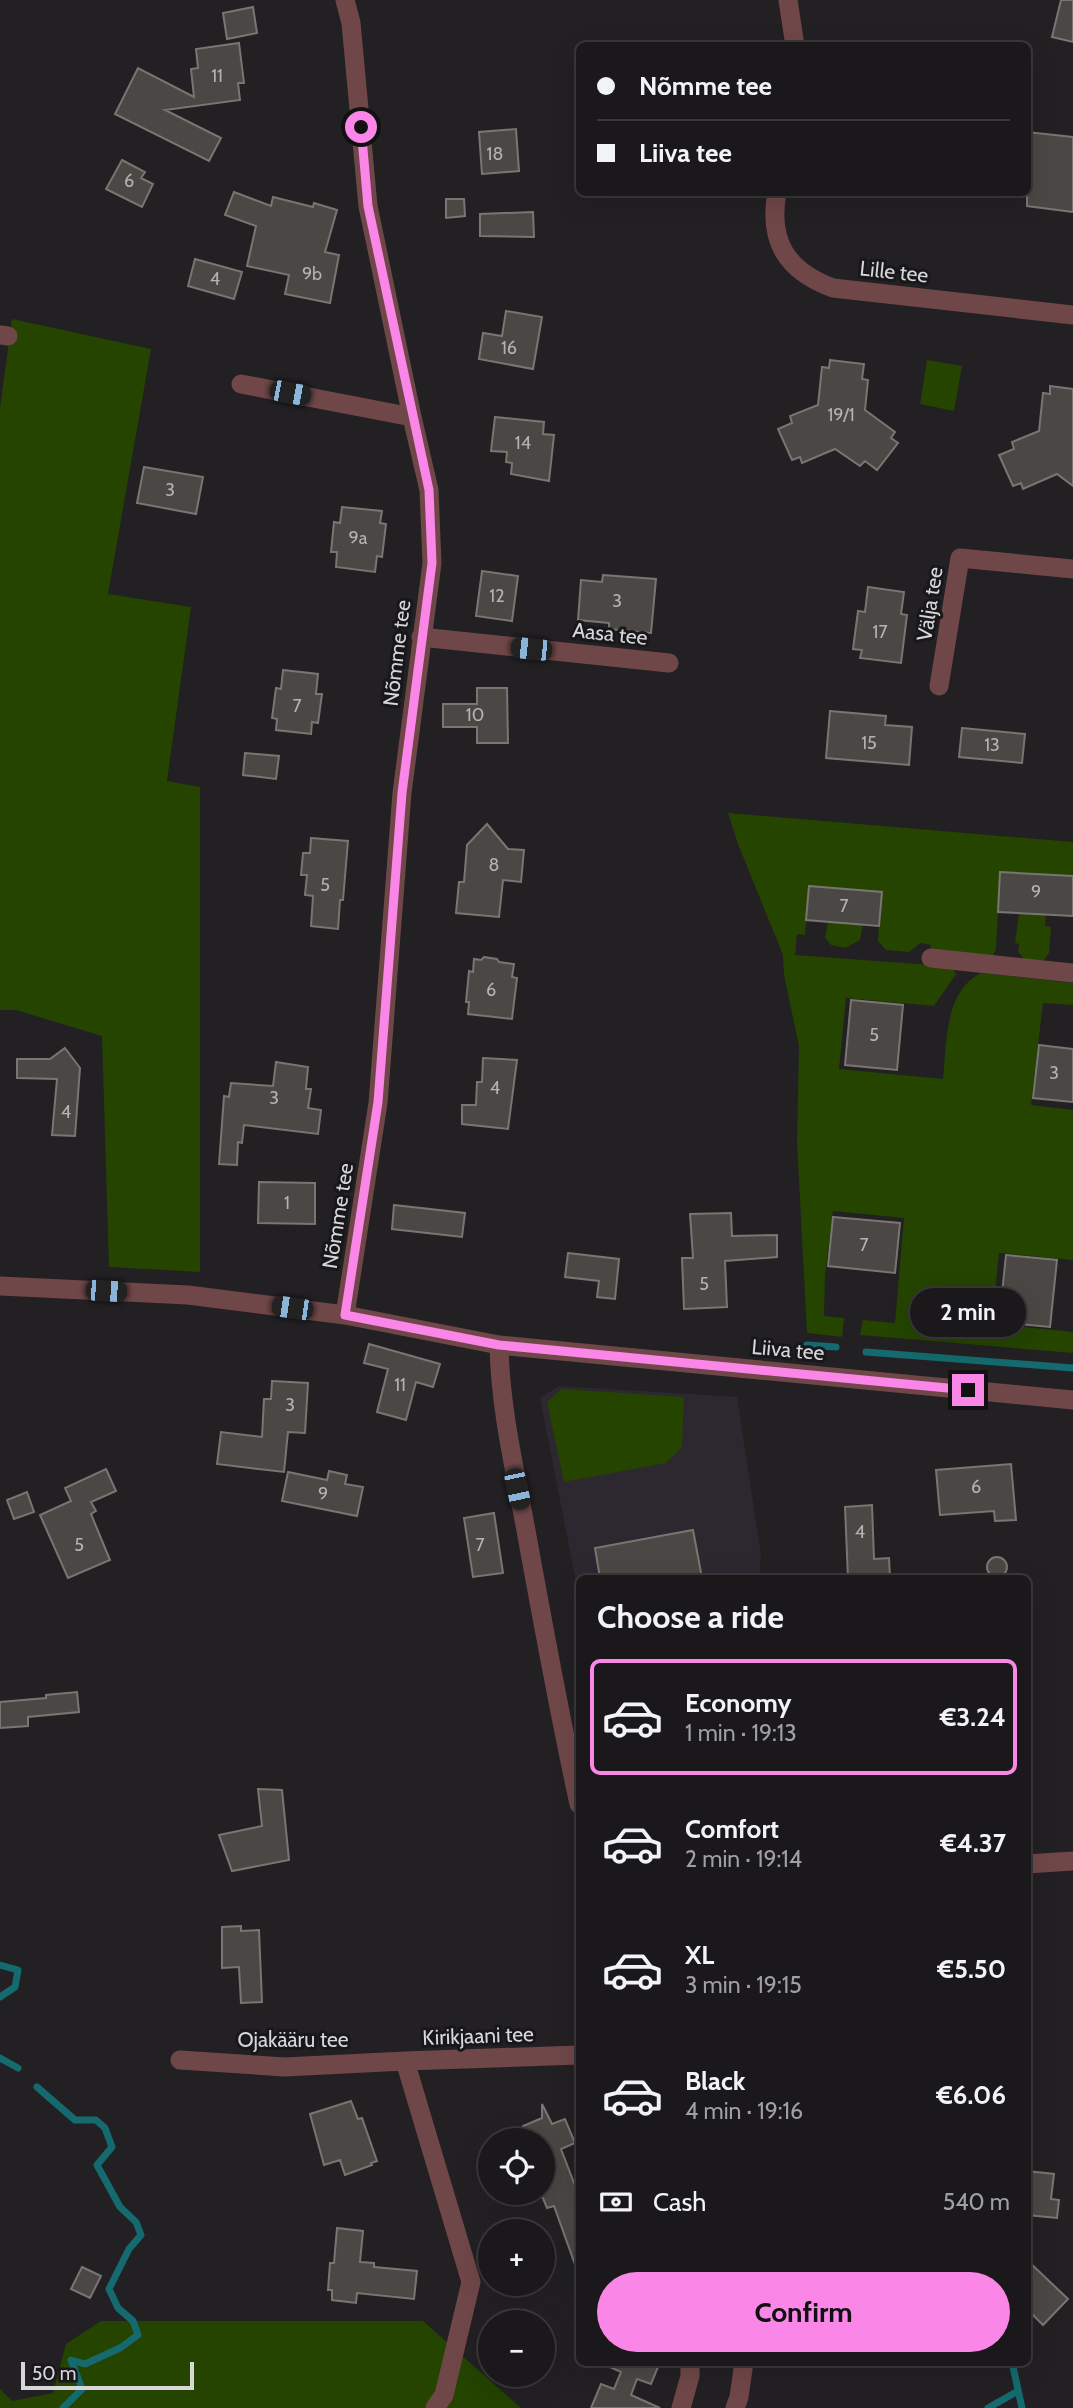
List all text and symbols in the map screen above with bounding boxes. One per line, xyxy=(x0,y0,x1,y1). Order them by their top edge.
house number: 11 xyxy=(211,65,223,87)
text: Nõmme tee xyxy=(639,70,772,102)
route start xyxy=(345,111,377,143)
text: Liiva tee xyxy=(639,137,732,169)
house number: 18 xyxy=(487,143,503,165)
house number: 6 xyxy=(124,170,134,192)
street label: Lille tee xyxy=(859,255,930,288)
house number: 9b xyxy=(302,263,322,285)
house number: 4 xyxy=(210,268,220,290)
house number: 16 xyxy=(501,337,517,359)
car xyxy=(268,379,313,407)
house number: 19/1 xyxy=(827,404,855,426)
house number: 14 xyxy=(515,432,531,454)
house number: 3 xyxy=(165,479,175,501)
house number: 9a xyxy=(349,527,368,549)
street label: Välja tee xyxy=(911,565,949,643)
house number: 12 xyxy=(489,585,505,607)
house number: 3 xyxy=(612,590,622,612)
street label: Nõmme tee xyxy=(378,598,415,707)
street label: Aasa tee xyxy=(571,617,649,650)
house number: 17 xyxy=(873,621,887,643)
car xyxy=(510,636,553,662)
house number: 7 xyxy=(292,695,302,717)
house number: 10 xyxy=(466,704,484,726)
house number: 15 xyxy=(861,732,877,754)
house number: 13 xyxy=(984,734,1000,756)
house number: 8 xyxy=(489,854,499,876)
house number: 5 xyxy=(320,874,330,896)
house number: 9 xyxy=(1031,881,1041,903)
house number: 7 xyxy=(839,895,849,917)
house number: 6 xyxy=(486,979,496,1001)
house number: 5 xyxy=(869,1024,879,1046)
house number: 3 xyxy=(1049,1062,1059,1084)
house number: 4 xyxy=(490,1077,500,1099)
house number: 3 xyxy=(269,1087,279,1109)
house number: 4 xyxy=(61,1101,71,1123)
street label: Nõmme tee xyxy=(317,1161,358,1271)
house number: 1 xyxy=(284,1192,290,1214)
house number: 7 xyxy=(859,1234,869,1256)
house number: 5 xyxy=(699,1273,709,1295)
car xyxy=(85,1279,128,1303)
callout: 2 min xyxy=(910,1288,1026,1338)
car xyxy=(270,1295,315,1321)
text: 2 min xyxy=(940,1298,996,1326)
street label: Liiva tee xyxy=(751,1334,826,1365)
house number: 11 xyxy=(394,1374,406,1396)
route end xyxy=(952,1374,984,1406)
house number: 3 xyxy=(285,1394,295,1416)
car xyxy=(503,1466,532,1512)
house number: 6 xyxy=(971,1476,981,1498)
house number: 9 xyxy=(318,1483,328,1505)
house number: 4 xyxy=(855,1521,865,1543)
house number: 5 xyxy=(74,1534,84,1556)
house number: 7 xyxy=(475,1534,485,1556)
text: Choose a ride xyxy=(597,1597,784,1636)
icon: car xyxy=(601,1686,664,1749)
text: Economy xyxy=(685,1687,791,1719)
text: €3.24 xyxy=(940,1701,1006,1733)
text: 1 min · 19:13 xyxy=(685,1719,797,1747)
icon: car xyxy=(601,1812,664,1875)
text: Comfort xyxy=(685,1813,779,1845)
text: €4.37 xyxy=(940,1827,1006,1859)
text: 2 min · 19:14 xyxy=(685,1845,802,1873)
icon: car xyxy=(601,1938,664,2001)
text: XL xyxy=(685,1939,714,1971)
text: €5.50 xyxy=(937,1953,1006,1985)
text: 3 min · 19:15 xyxy=(685,1971,802,1999)
street label: Kirikjaani tee xyxy=(422,2021,534,2051)
street label: Ojakääru tee xyxy=(238,2027,349,2053)
icon: car xyxy=(601,2064,664,2127)
text: Black xyxy=(685,2065,745,2097)
text: €6.06 xyxy=(936,2079,1006,2111)
text: 4 min · 19:16 xyxy=(685,2097,803,2125)
map controls xyxy=(478,2128,555,2387)
button: locate xyxy=(478,2128,555,2205)
icon: cash xyxy=(597,2183,635,2221)
text: Cash xyxy=(653,2186,706,2218)
text: 540 m xyxy=(943,2188,1010,2216)
button: + xyxy=(478,2219,555,2296)
button: Confirm xyxy=(597,2272,1010,2352)
button: − xyxy=(478,2310,555,2387)
scale bar xyxy=(21,2359,194,2391)
text: 50 m xyxy=(32,2362,76,2385)

